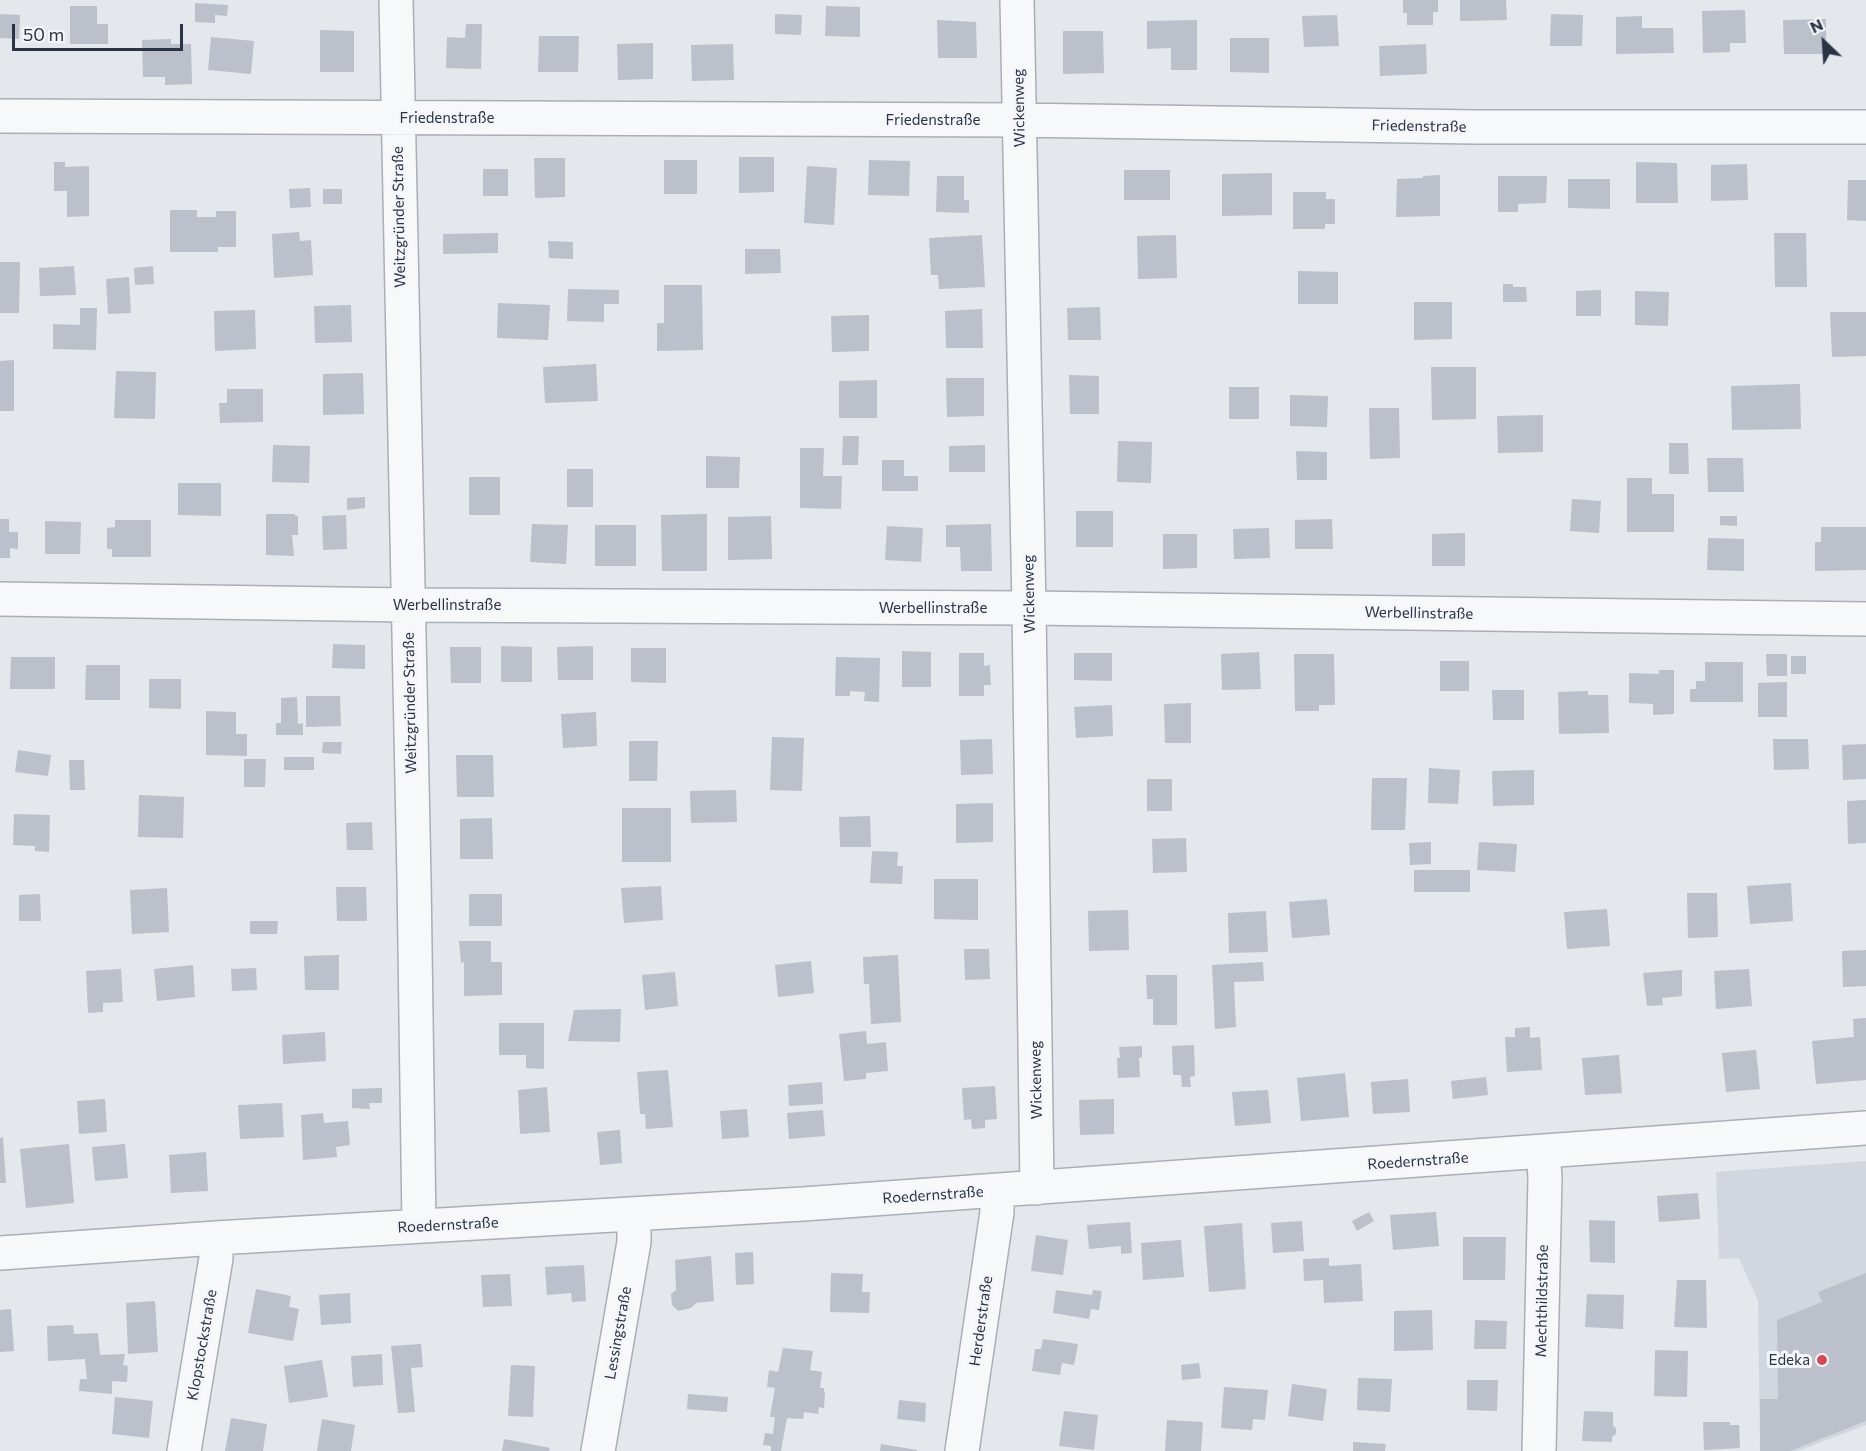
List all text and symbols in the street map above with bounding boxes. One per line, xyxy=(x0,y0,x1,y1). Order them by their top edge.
scale bar xyxy=(15,12,186,50)
north arrow xyxy=(1794,12,1854,72)
text: N xyxy=(1807,14,1826,36)
text: 50 m xyxy=(23,23,64,45)
street label: Wickenweg xyxy=(1009,69,1029,147)
street label: Friedenstraße xyxy=(400,109,494,127)
street label: Friedenstraße xyxy=(886,111,980,129)
street label: Friedenstraße xyxy=(1371,116,1467,136)
street label: Weitzgründer Straße xyxy=(389,146,409,288)
street label: Wickenweg xyxy=(1019,555,1039,633)
street label: Werbellinstraße xyxy=(393,596,501,614)
street label: Werbellinstraße xyxy=(879,599,987,617)
street label: Werbellinstraße xyxy=(1365,603,1473,623)
street label: Weitzgründer Straße xyxy=(400,632,420,774)
street label: Wickenweg xyxy=(1026,1041,1046,1119)
street label: Roedernstraße xyxy=(1367,1148,1469,1174)
street label: Roedernstraße xyxy=(882,1182,984,1208)
street label: Roedernstraße xyxy=(397,1213,499,1237)
street label: Mechthildstraße xyxy=(1532,1244,1552,1358)
street label: Herderstraße xyxy=(966,1275,996,1367)
street label: Lessingstraße xyxy=(601,1285,635,1381)
street label: Klopstockstraße xyxy=(183,1288,221,1402)
place label: Edeka xyxy=(1769,1351,1810,1369)
marker: Edeka xyxy=(1815,1353,1829,1367)

